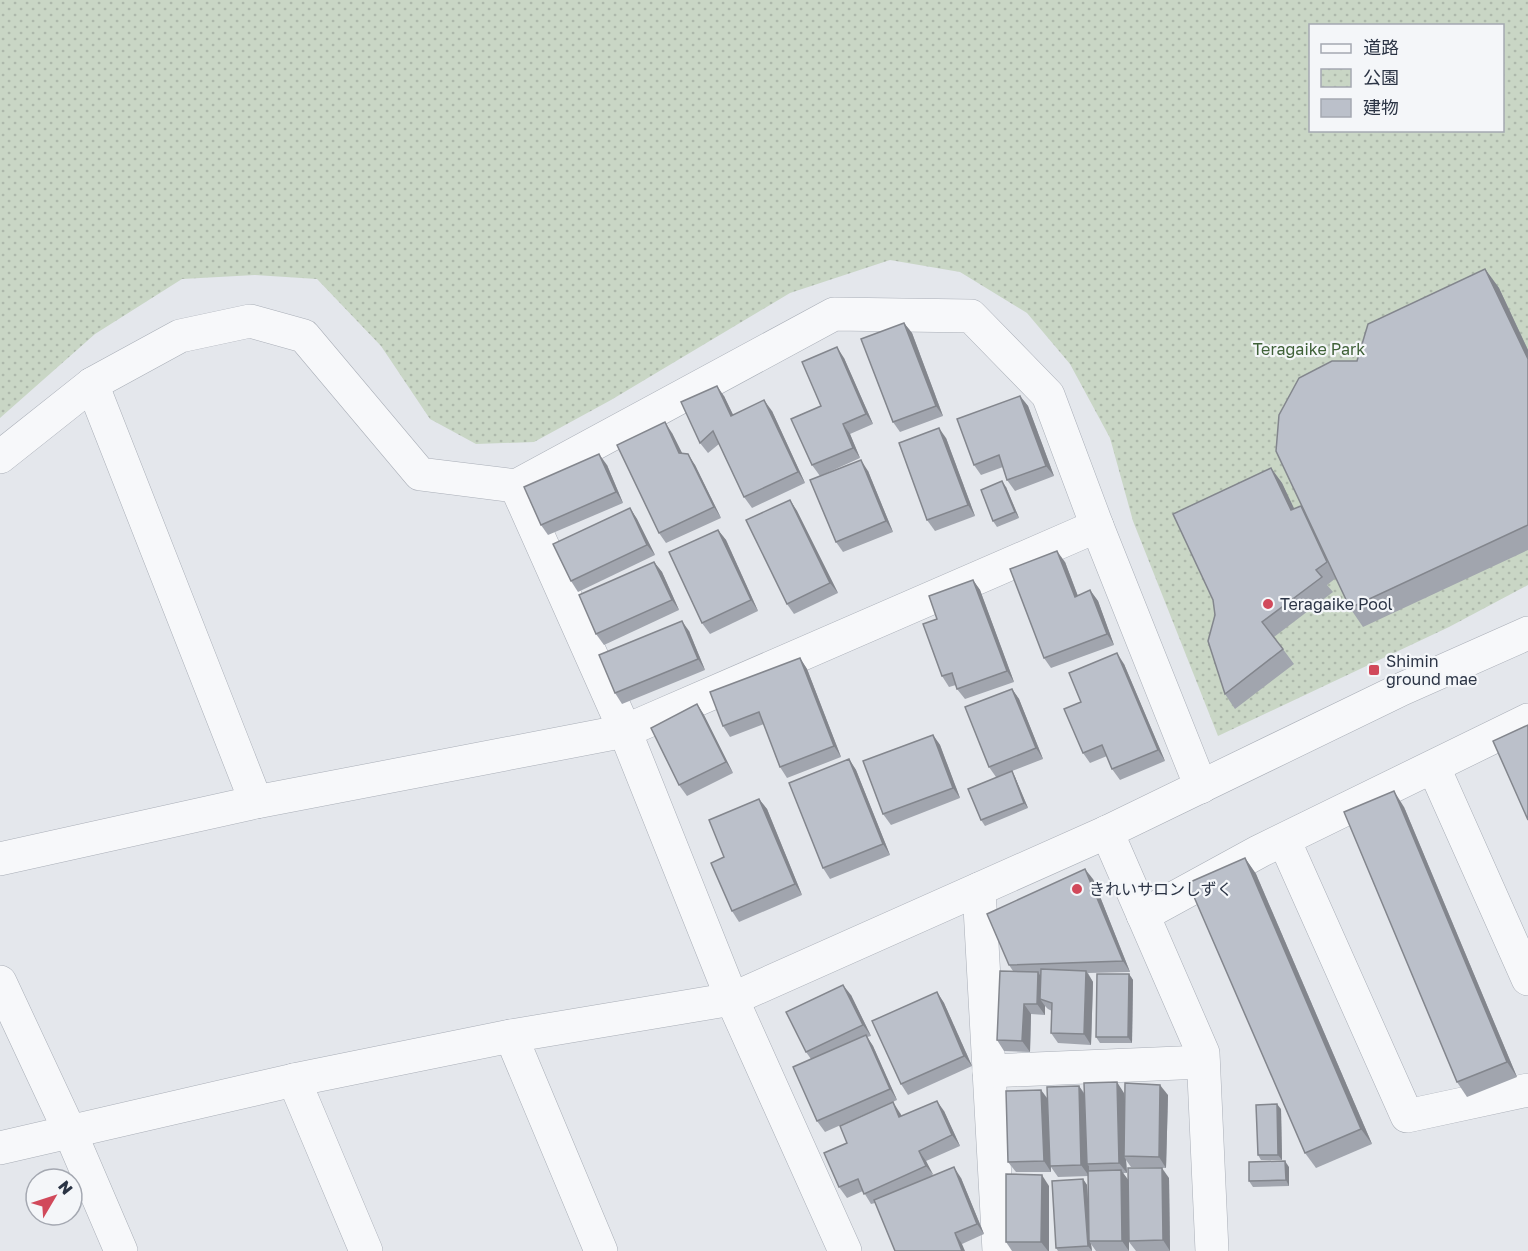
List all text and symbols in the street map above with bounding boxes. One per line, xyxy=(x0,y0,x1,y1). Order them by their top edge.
legend xyxy=(1309,24,1504,132)
text: 道路 xyxy=(1363,36,1399,58)
text: 公園 xyxy=(1363,66,1399,88)
text: 建物 xyxy=(1363,96,1399,118)
park label: Teragaike Park xyxy=(1253,339,1365,359)
place label: Teragaike Pool xyxy=(1280,594,1393,614)
marker: Teragaike Pool xyxy=(1261,597,1275,611)
place label: Shimin ground mae xyxy=(1386,651,1477,689)
marker: Shimin ground mae xyxy=(1367,663,1381,677)
place label: きれいサロンしずく xyxy=(1089,879,1233,899)
marker: きれいサロンしずく xyxy=(1070,882,1084,896)
north arrow xyxy=(24,1167,84,1227)
text: N xyxy=(54,1177,77,1199)

